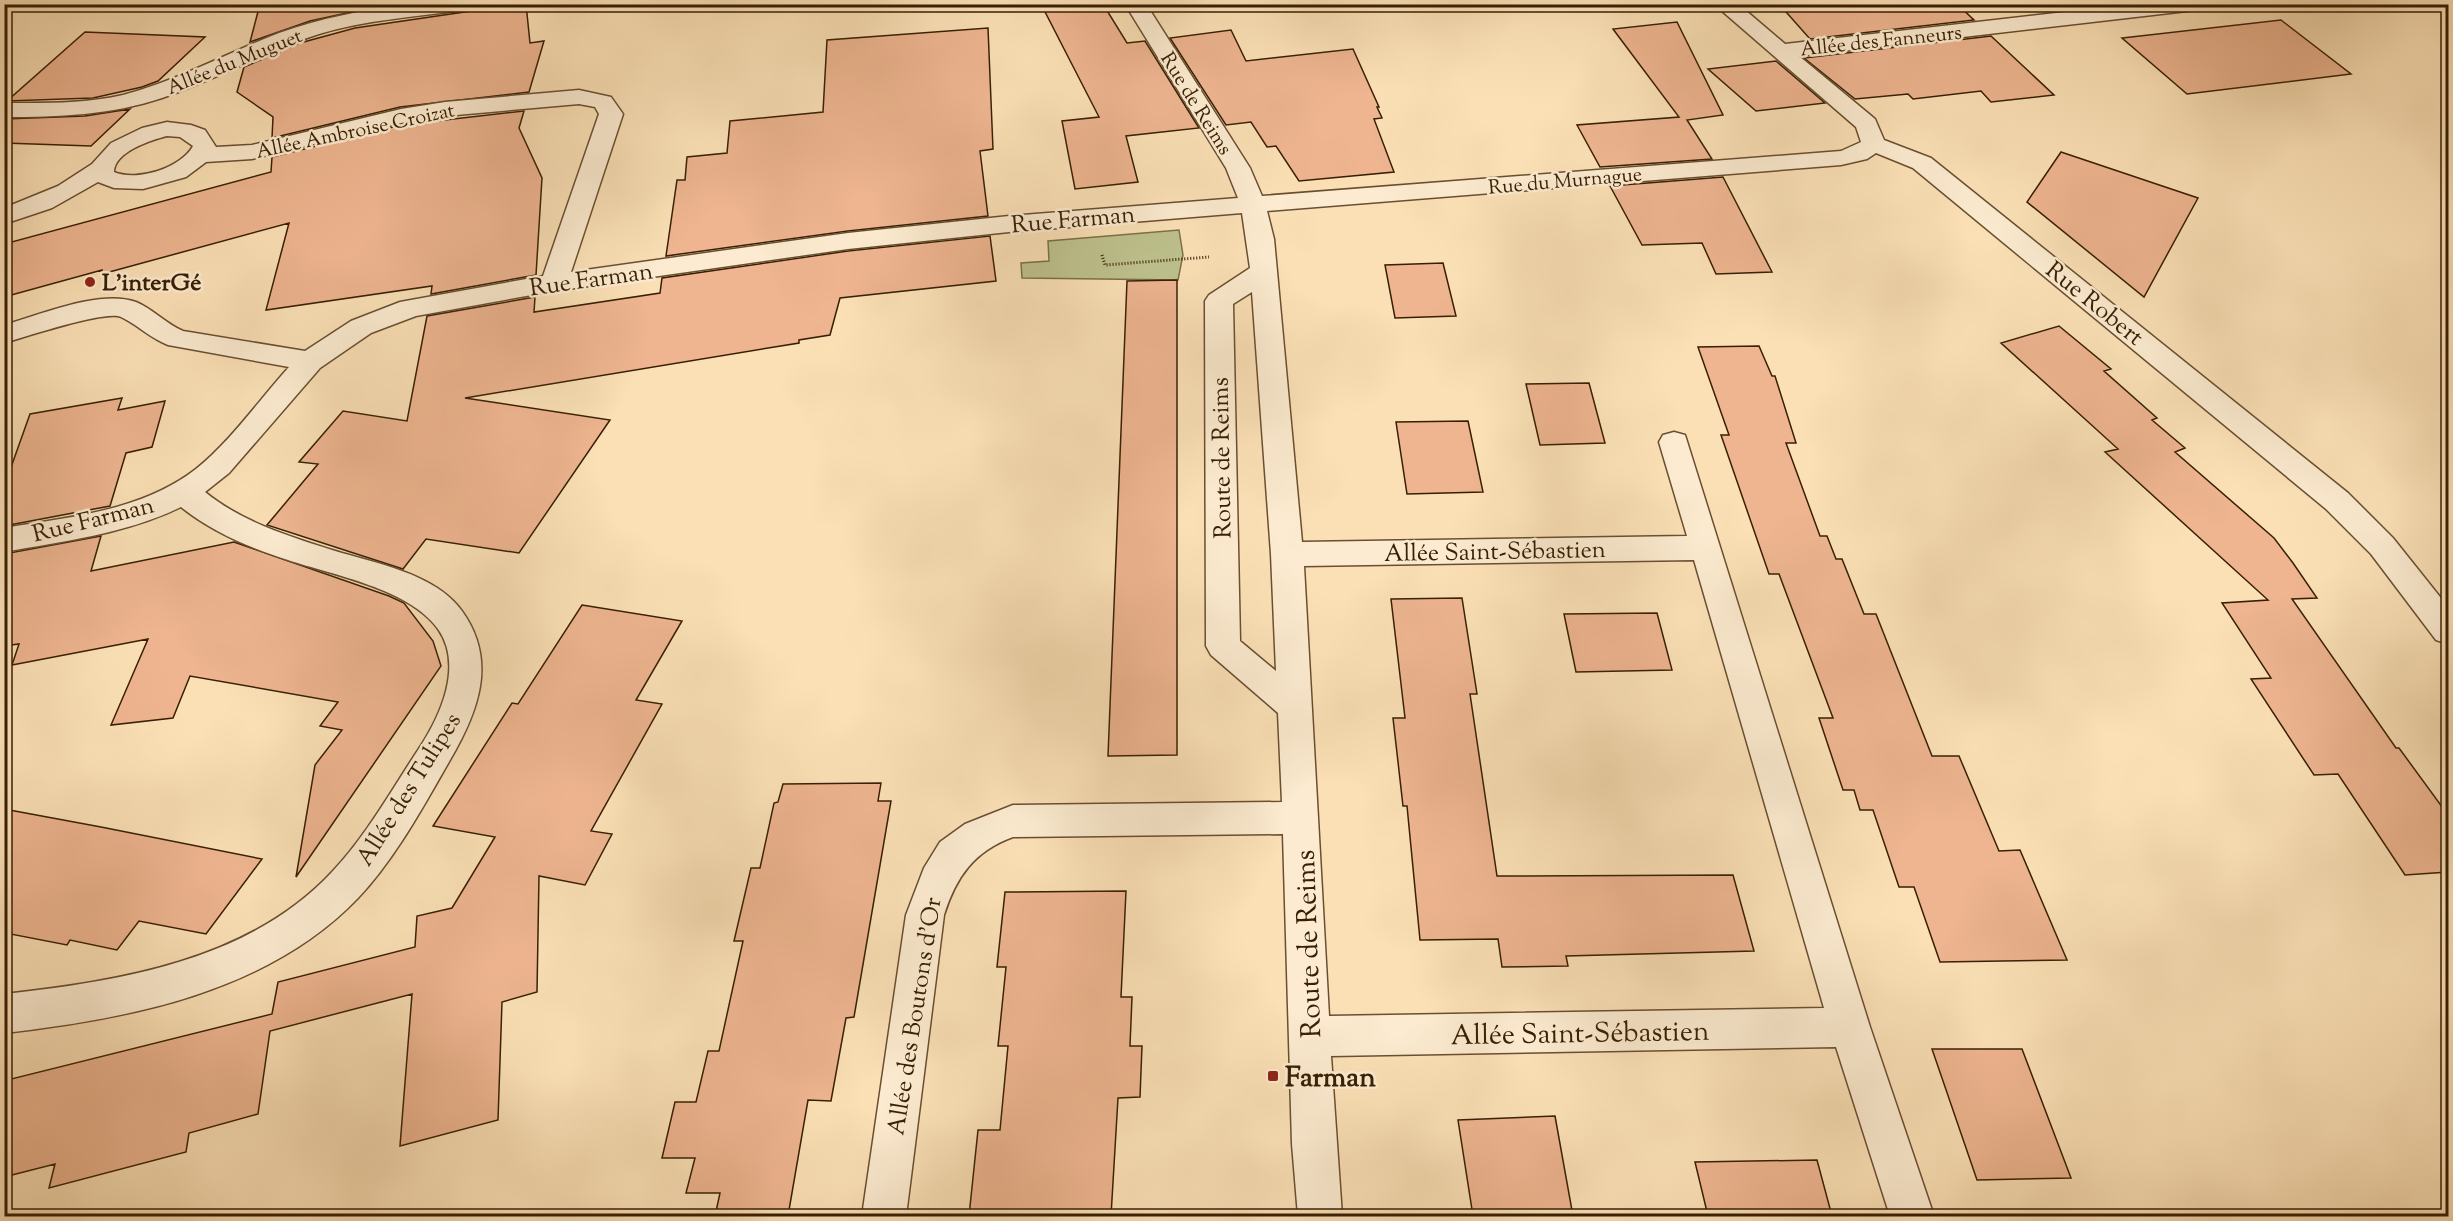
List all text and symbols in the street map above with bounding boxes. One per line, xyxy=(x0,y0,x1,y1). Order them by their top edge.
street label: Allée des Fanneurs xyxy=(1799,20,1964,65)
street label: Allée du Muguet xyxy=(163,23,307,104)
street label: Rue de Reims xyxy=(1152,47,1238,162)
street label: Allée Ambroise Croizat xyxy=(253,97,458,168)
street label: Rue du Murnague xyxy=(1487,161,1643,204)
street label: Rue Farman xyxy=(1010,199,1137,243)
street label: Rue Robert xyxy=(2037,254,2150,355)
street label: Rue Farman xyxy=(527,255,655,306)
place label: L'interGé xyxy=(102,267,201,301)
marker: L'interGé xyxy=(83,275,97,289)
street label: Route de Reims xyxy=(1205,377,1241,539)
street label: Rue Farman xyxy=(29,489,158,552)
street label: Allée Saint-Sébastien xyxy=(1384,534,1606,572)
street label: Allée des Tulipes xyxy=(349,707,471,873)
street label: Route de Reims xyxy=(1287,849,1333,1039)
street label: Allée des Boutons d'Or xyxy=(880,895,952,1138)
street label: Allée Saint-Sébastien xyxy=(1450,1013,1710,1057)
place label: Farman xyxy=(1285,1059,1376,1099)
marker: Farman xyxy=(1266,1069,1280,1083)

